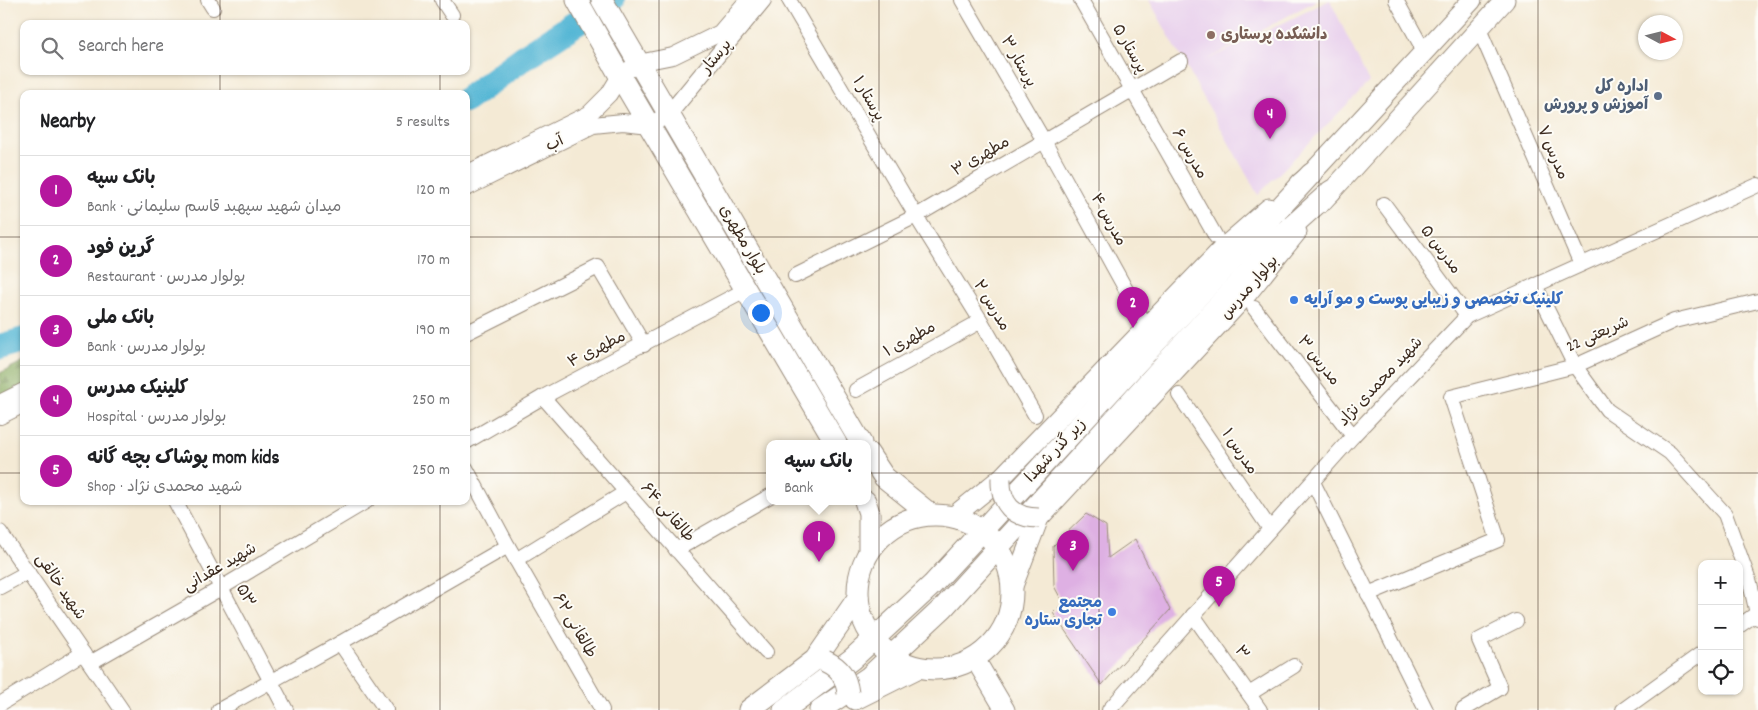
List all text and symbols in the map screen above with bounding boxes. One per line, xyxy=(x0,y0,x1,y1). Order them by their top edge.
north arrow xyxy=(1638,15,1683,60)
search box xyxy=(20,20,470,75)
street label: پرستار ۵ xyxy=(1106,20,1152,78)
place label: دانشکده پرستاری xyxy=(1221,24,1327,47)
marker: دانشکده پرستاری xyxy=(1205,29,1217,41)
street label: پرستار ۳ xyxy=(994,32,1042,92)
icon: search xyxy=(38,34,66,62)
text: Search here xyxy=(78,34,164,61)
street label: پرستار xyxy=(695,35,738,81)
street label: پرستار ۱ xyxy=(846,72,890,126)
place label: اداره کل آموزش و پرورش xyxy=(1544,76,1649,117)
marker: اداره کل آموزش و پرورش xyxy=(1652,90,1664,102)
pin: 4 xyxy=(1254,98,1286,139)
text: Nearby xyxy=(40,108,95,138)
text: 5 results xyxy=(396,111,450,134)
street label: مدرس ۷ xyxy=(1530,122,1574,184)
street label: مدرس ۶ xyxy=(1165,124,1213,184)
street label: آب xyxy=(542,129,569,158)
street label: مطهری ۳ xyxy=(948,131,1014,183)
text: بانک سپه xyxy=(87,166,155,193)
text: 1 xyxy=(54,179,58,202)
text: 120 m xyxy=(416,179,450,202)
street label: مدرس ۴ xyxy=(1084,189,1132,251)
text: Bank · میدان شهید سپهبد قاسم سلیمانی xyxy=(87,196,341,219)
street label: بلوار مطهری xyxy=(713,201,771,279)
street label: مدرس ۵ xyxy=(1414,221,1466,279)
text: گرین فود xyxy=(87,236,155,263)
text: 2 xyxy=(53,249,60,272)
text: 170 m xyxy=(417,249,450,272)
street label: بولوار مدرس xyxy=(1215,251,1285,325)
text: Restaurant · بولوار مدرس xyxy=(87,266,245,289)
street label: مدرس ۲ xyxy=(967,276,1015,336)
pin: 2 xyxy=(1117,287,1149,328)
place label: کلینیک تخصصی و زیبایی پوست و مو آرایه xyxy=(1304,289,1563,312)
marker: کلینیک تخصصی و زیبایی پوست و مو آرایه xyxy=(1288,294,1300,306)
your location xyxy=(748,300,774,326)
text: بانک ملی xyxy=(87,306,154,333)
street label: شریعتی 22 xyxy=(1563,311,1633,359)
street label: مطهری ۱ xyxy=(880,316,940,364)
text: 3 xyxy=(52,319,60,342)
text: 190 m xyxy=(416,319,450,342)
street label: مطهری ۴ xyxy=(564,326,630,374)
street label: مدرس ۳ xyxy=(1291,331,1345,391)
street label: شهید محمدی نژاد xyxy=(1333,332,1429,432)
text: Bank · بولوار مدرس xyxy=(87,336,206,359)
text: کلینیک مدرس xyxy=(87,376,188,403)
text: 4 xyxy=(53,389,59,412)
text: 250 m xyxy=(412,389,450,412)
text: Hospital · بولوار مدرس xyxy=(87,406,226,429)
street label: زیر گذر شهدا xyxy=(1020,414,1092,488)
street label: مدرس ۱ xyxy=(1215,424,1263,480)
popup xyxy=(766,440,871,505)
text: پوشاک بچه گانه mom kids xyxy=(87,446,279,473)
text: بانک سپه xyxy=(784,450,853,477)
text: 5 xyxy=(52,459,60,482)
text: 250 m xyxy=(412,459,450,482)
text: Shop · شهید محمدی نژاد xyxy=(87,476,242,499)
text: Bank xyxy=(784,477,813,500)
street label: طالقانی ۶۴ xyxy=(634,478,700,548)
pin: 1 xyxy=(803,521,835,562)
pin: 3 xyxy=(1057,530,1089,571)
street label: شهید عقدانی xyxy=(179,538,261,598)
street label: شهید خالقی xyxy=(29,549,91,625)
map controls xyxy=(1698,560,1743,695)
button: + xyxy=(1698,560,1743,605)
pin: 5 xyxy=(1203,566,1235,607)
street label: ۵۳ xyxy=(229,580,261,612)
street label: طالقانی ۶۲ xyxy=(546,589,602,663)
place label: مجتمع تجاری ستاره xyxy=(1025,592,1103,633)
button: − xyxy=(1698,605,1743,650)
marker: مجتمع تجاری ستاره xyxy=(1106,606,1118,618)
street label: ۳ xyxy=(1228,641,1254,665)
button: locate xyxy=(1698,650,1743,695)

